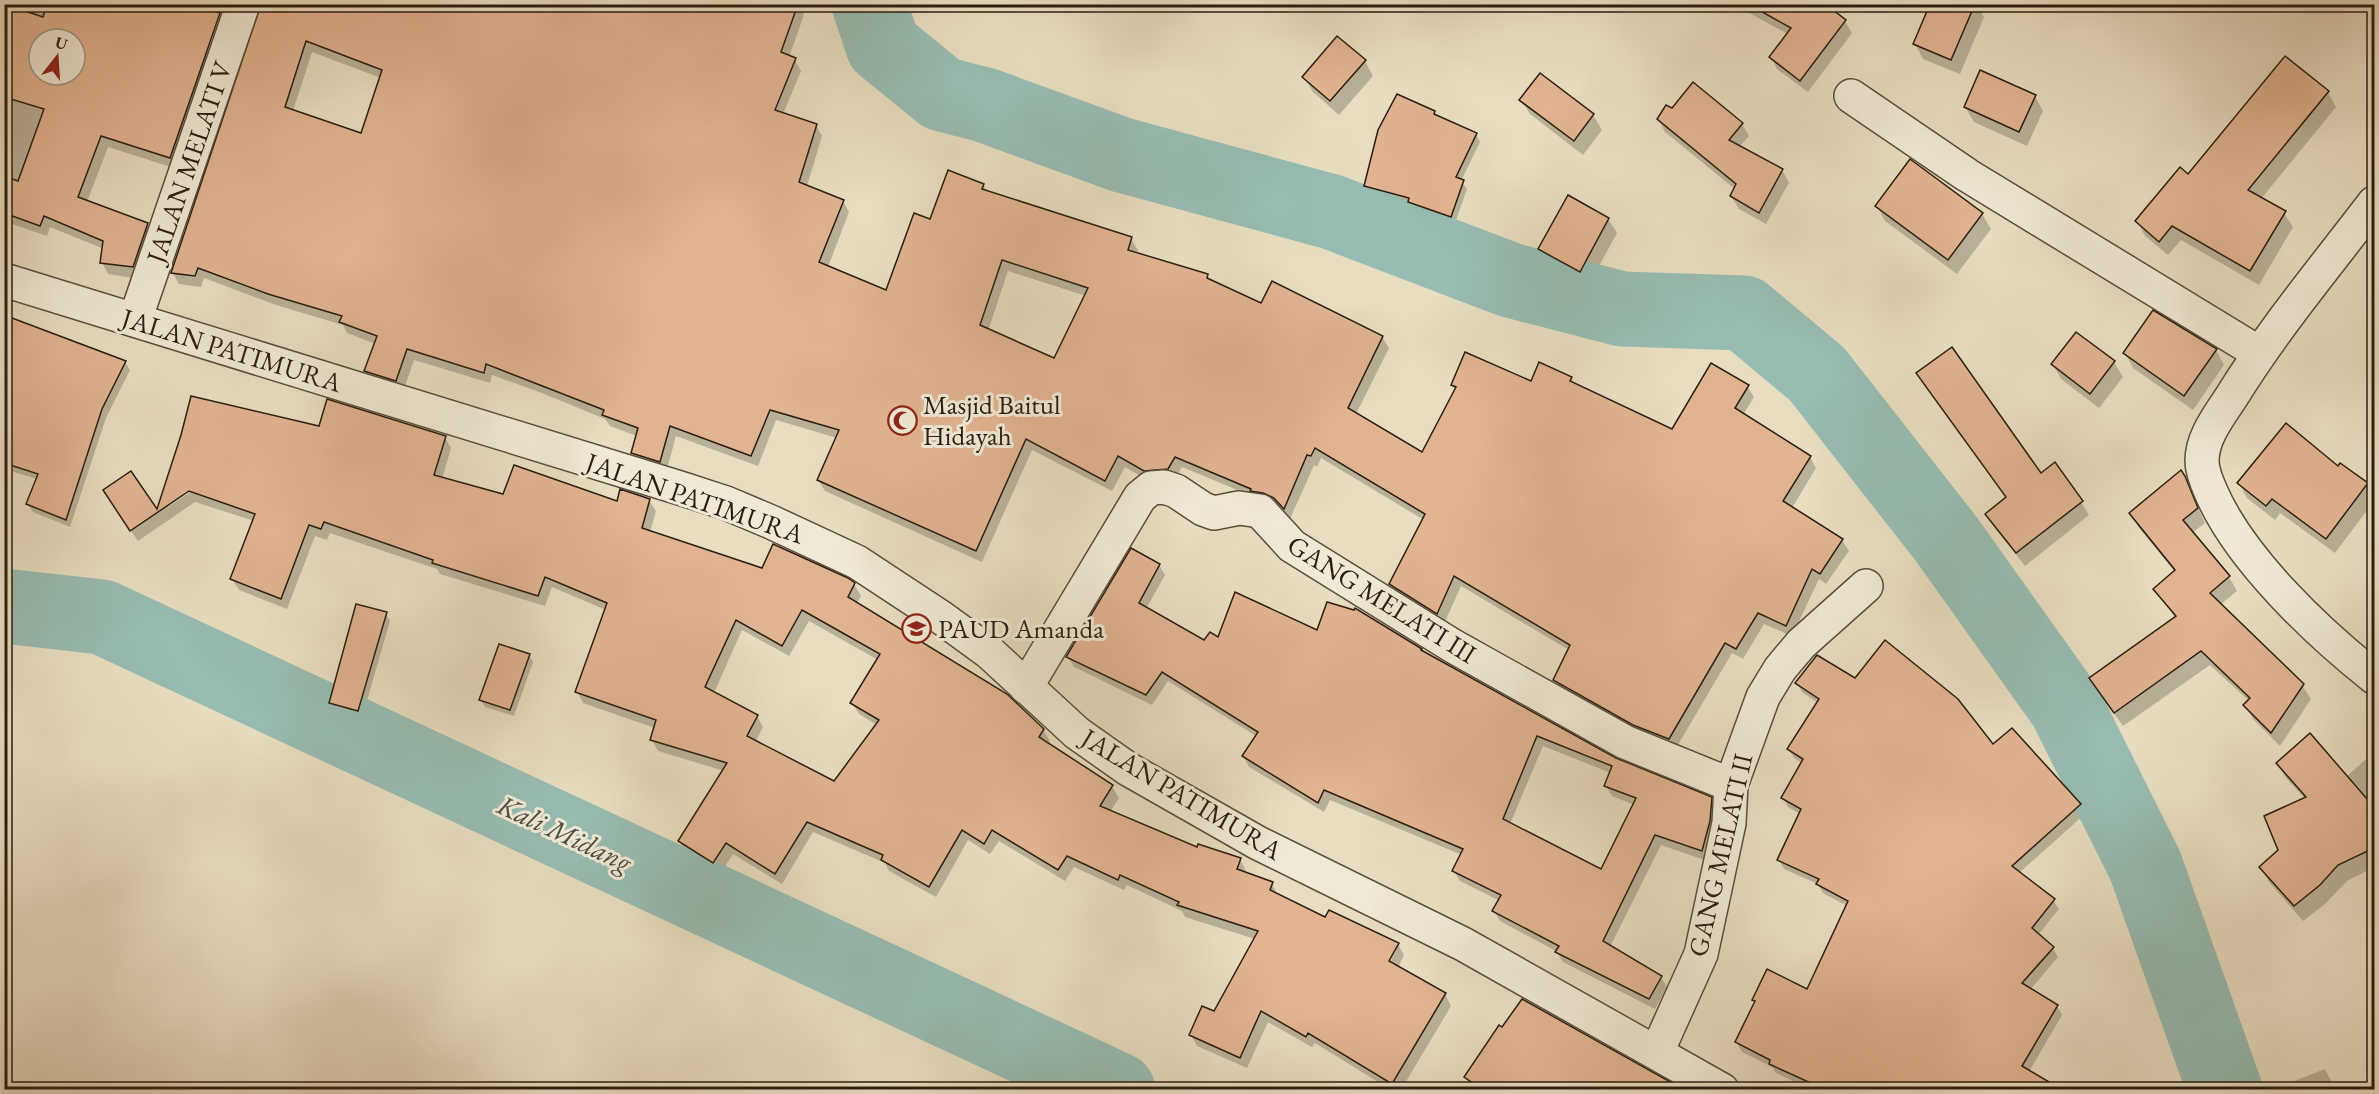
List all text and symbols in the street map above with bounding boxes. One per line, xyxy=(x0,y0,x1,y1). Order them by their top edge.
north arrow xyxy=(27,27,87,87)
text: U xyxy=(52,31,70,55)
street label: JALAN MELATI V xyxy=(137,56,240,270)
street label: JALAN PATIMURA xyxy=(116,299,347,400)
place label: Masjid Baitul Hidayah xyxy=(923,387,1060,453)
mosque icon: Masjid Baitul Hidayah xyxy=(886,404,918,436)
street label: JALAN PATIMURA xyxy=(580,444,809,552)
street label: GANG MELATI III xyxy=(1281,527,1483,671)
place label: PAUD Amanda xyxy=(938,611,1104,646)
school or university icon: PAUD Amanda xyxy=(901,612,933,644)
street label: JALAN PATIMURA xyxy=(1073,719,1289,868)
street label: GANG MELATI II xyxy=(1680,750,1760,960)
water label: Kali Midang xyxy=(491,786,639,880)

